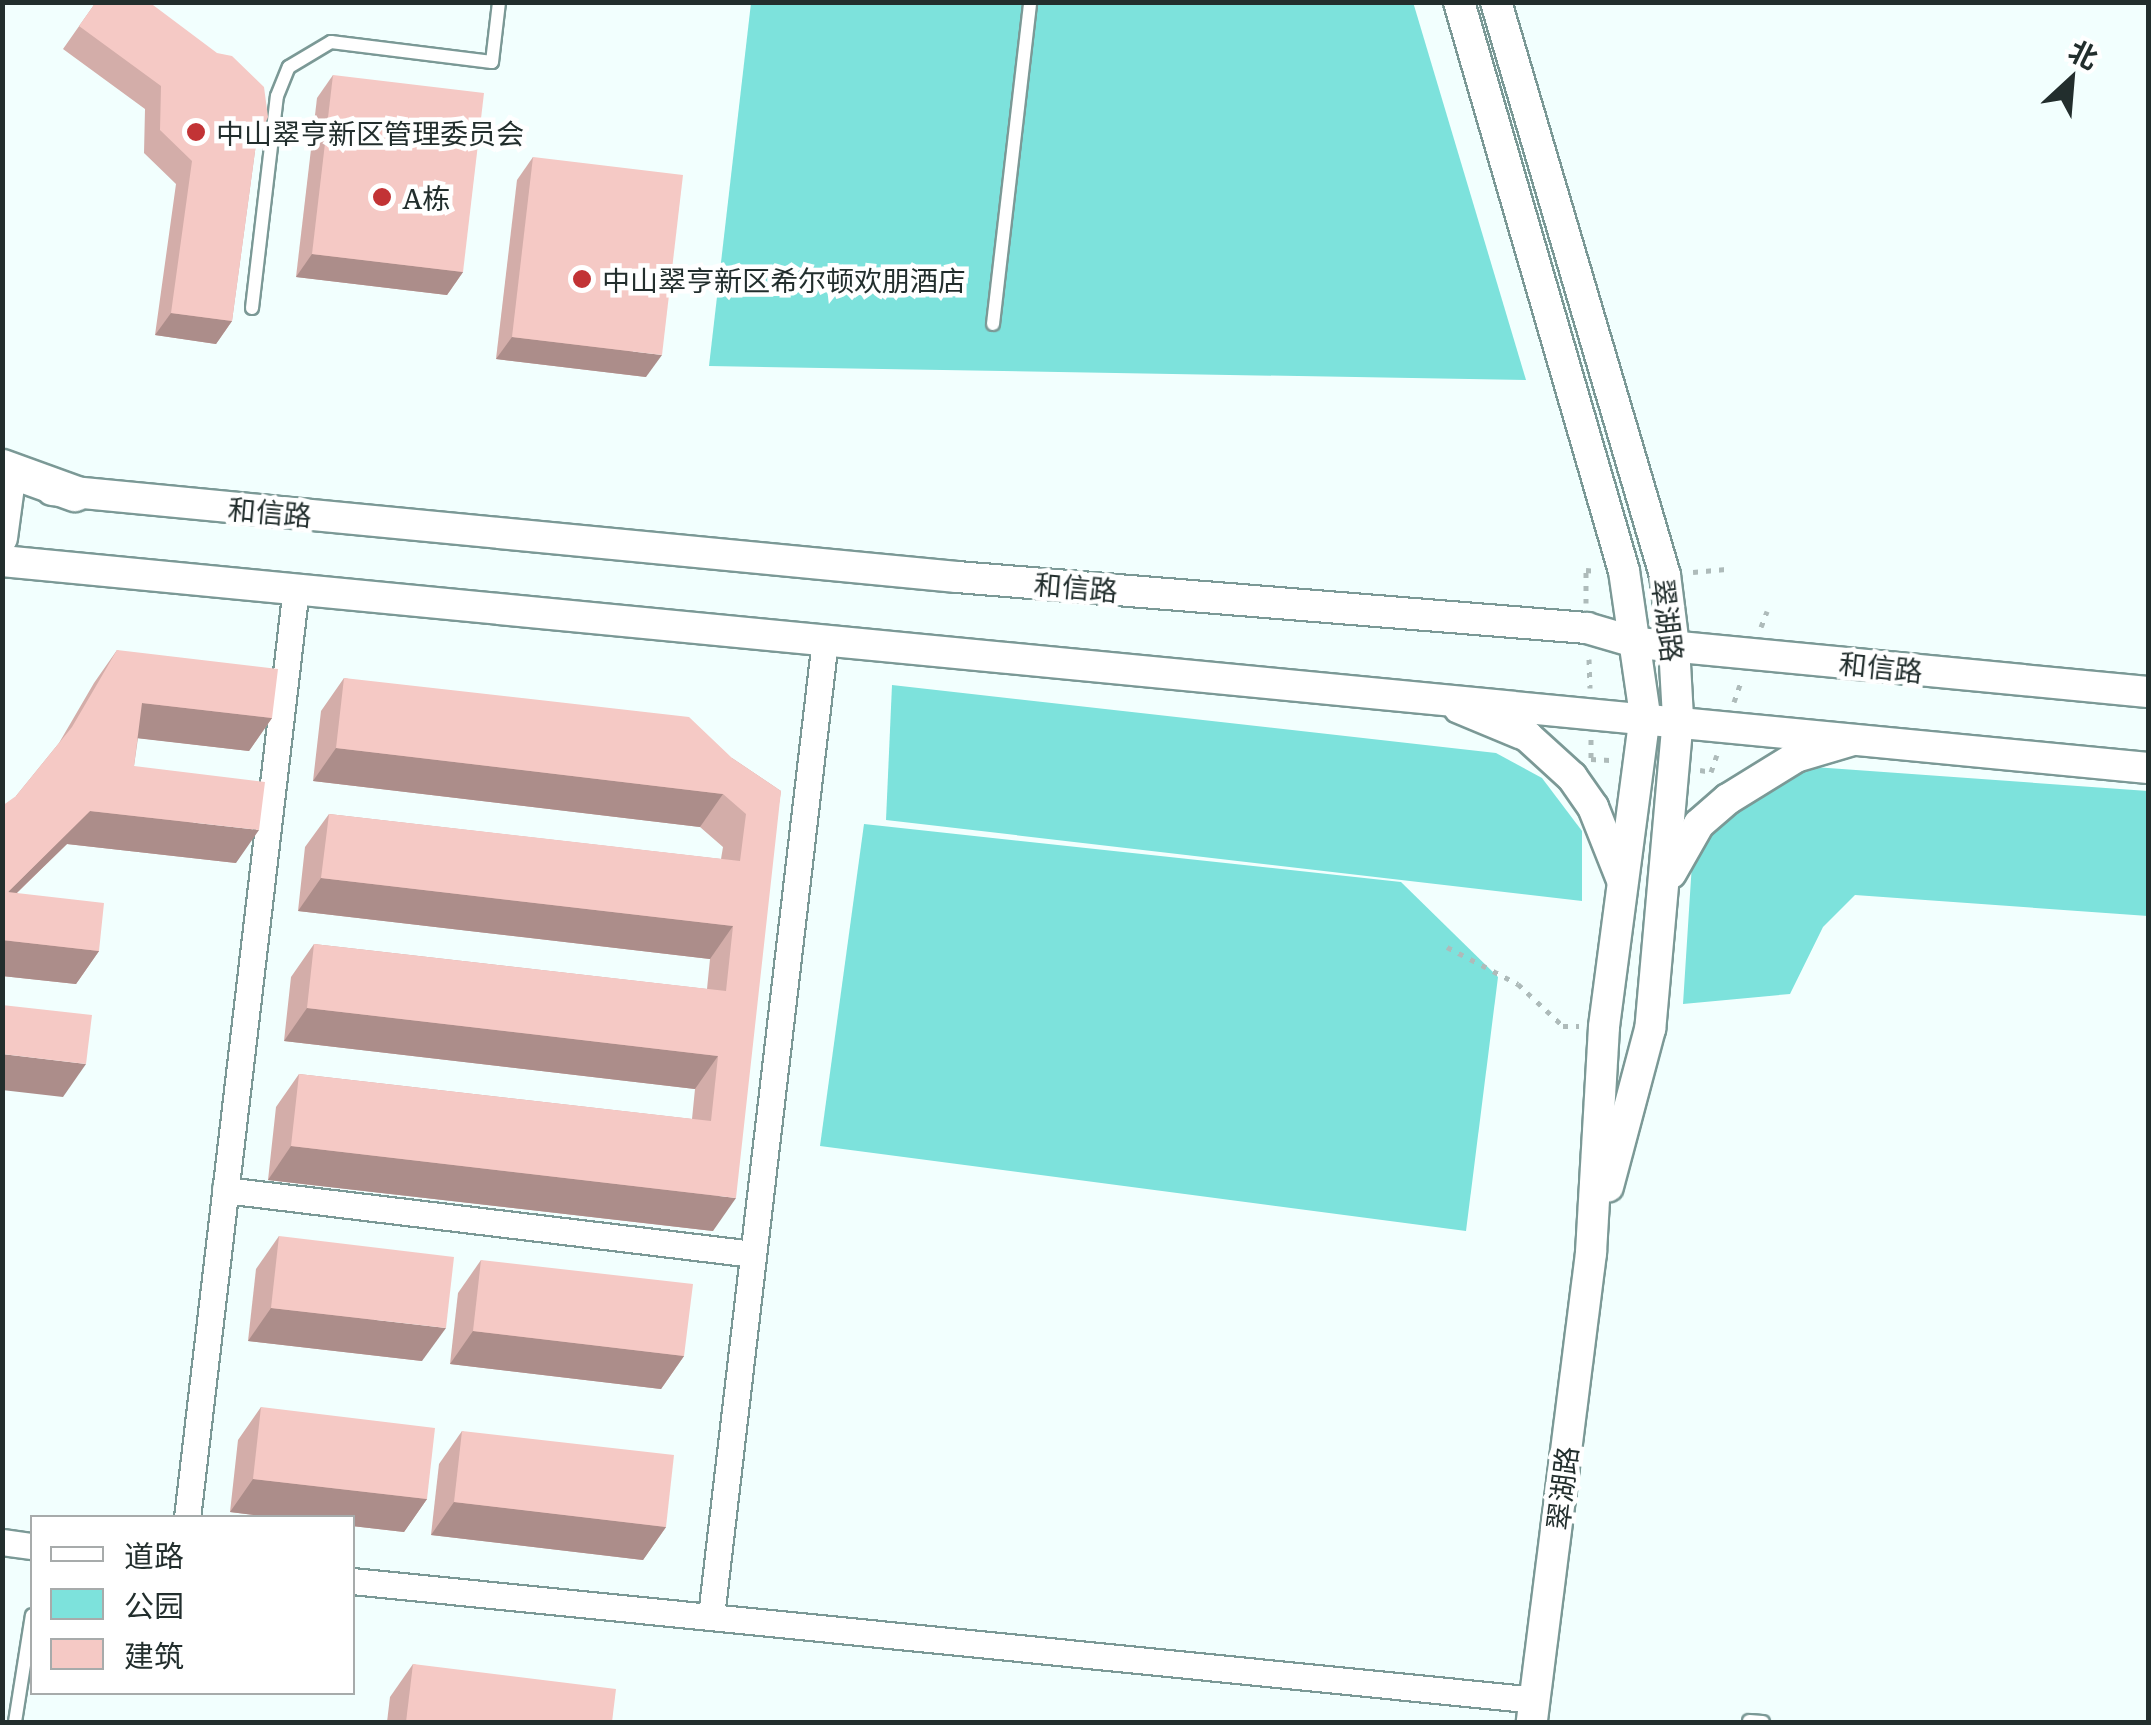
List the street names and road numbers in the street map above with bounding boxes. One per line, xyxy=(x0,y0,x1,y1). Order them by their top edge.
street label: 和信路 xyxy=(227,491,313,531)
street label: 和信路 xyxy=(1033,566,1119,606)
street label: 翠湖路 xyxy=(1647,576,1691,664)
street label: 和信路 xyxy=(1837,645,1925,687)
street label: 翠湖路 xyxy=(1539,1444,1583,1532)

